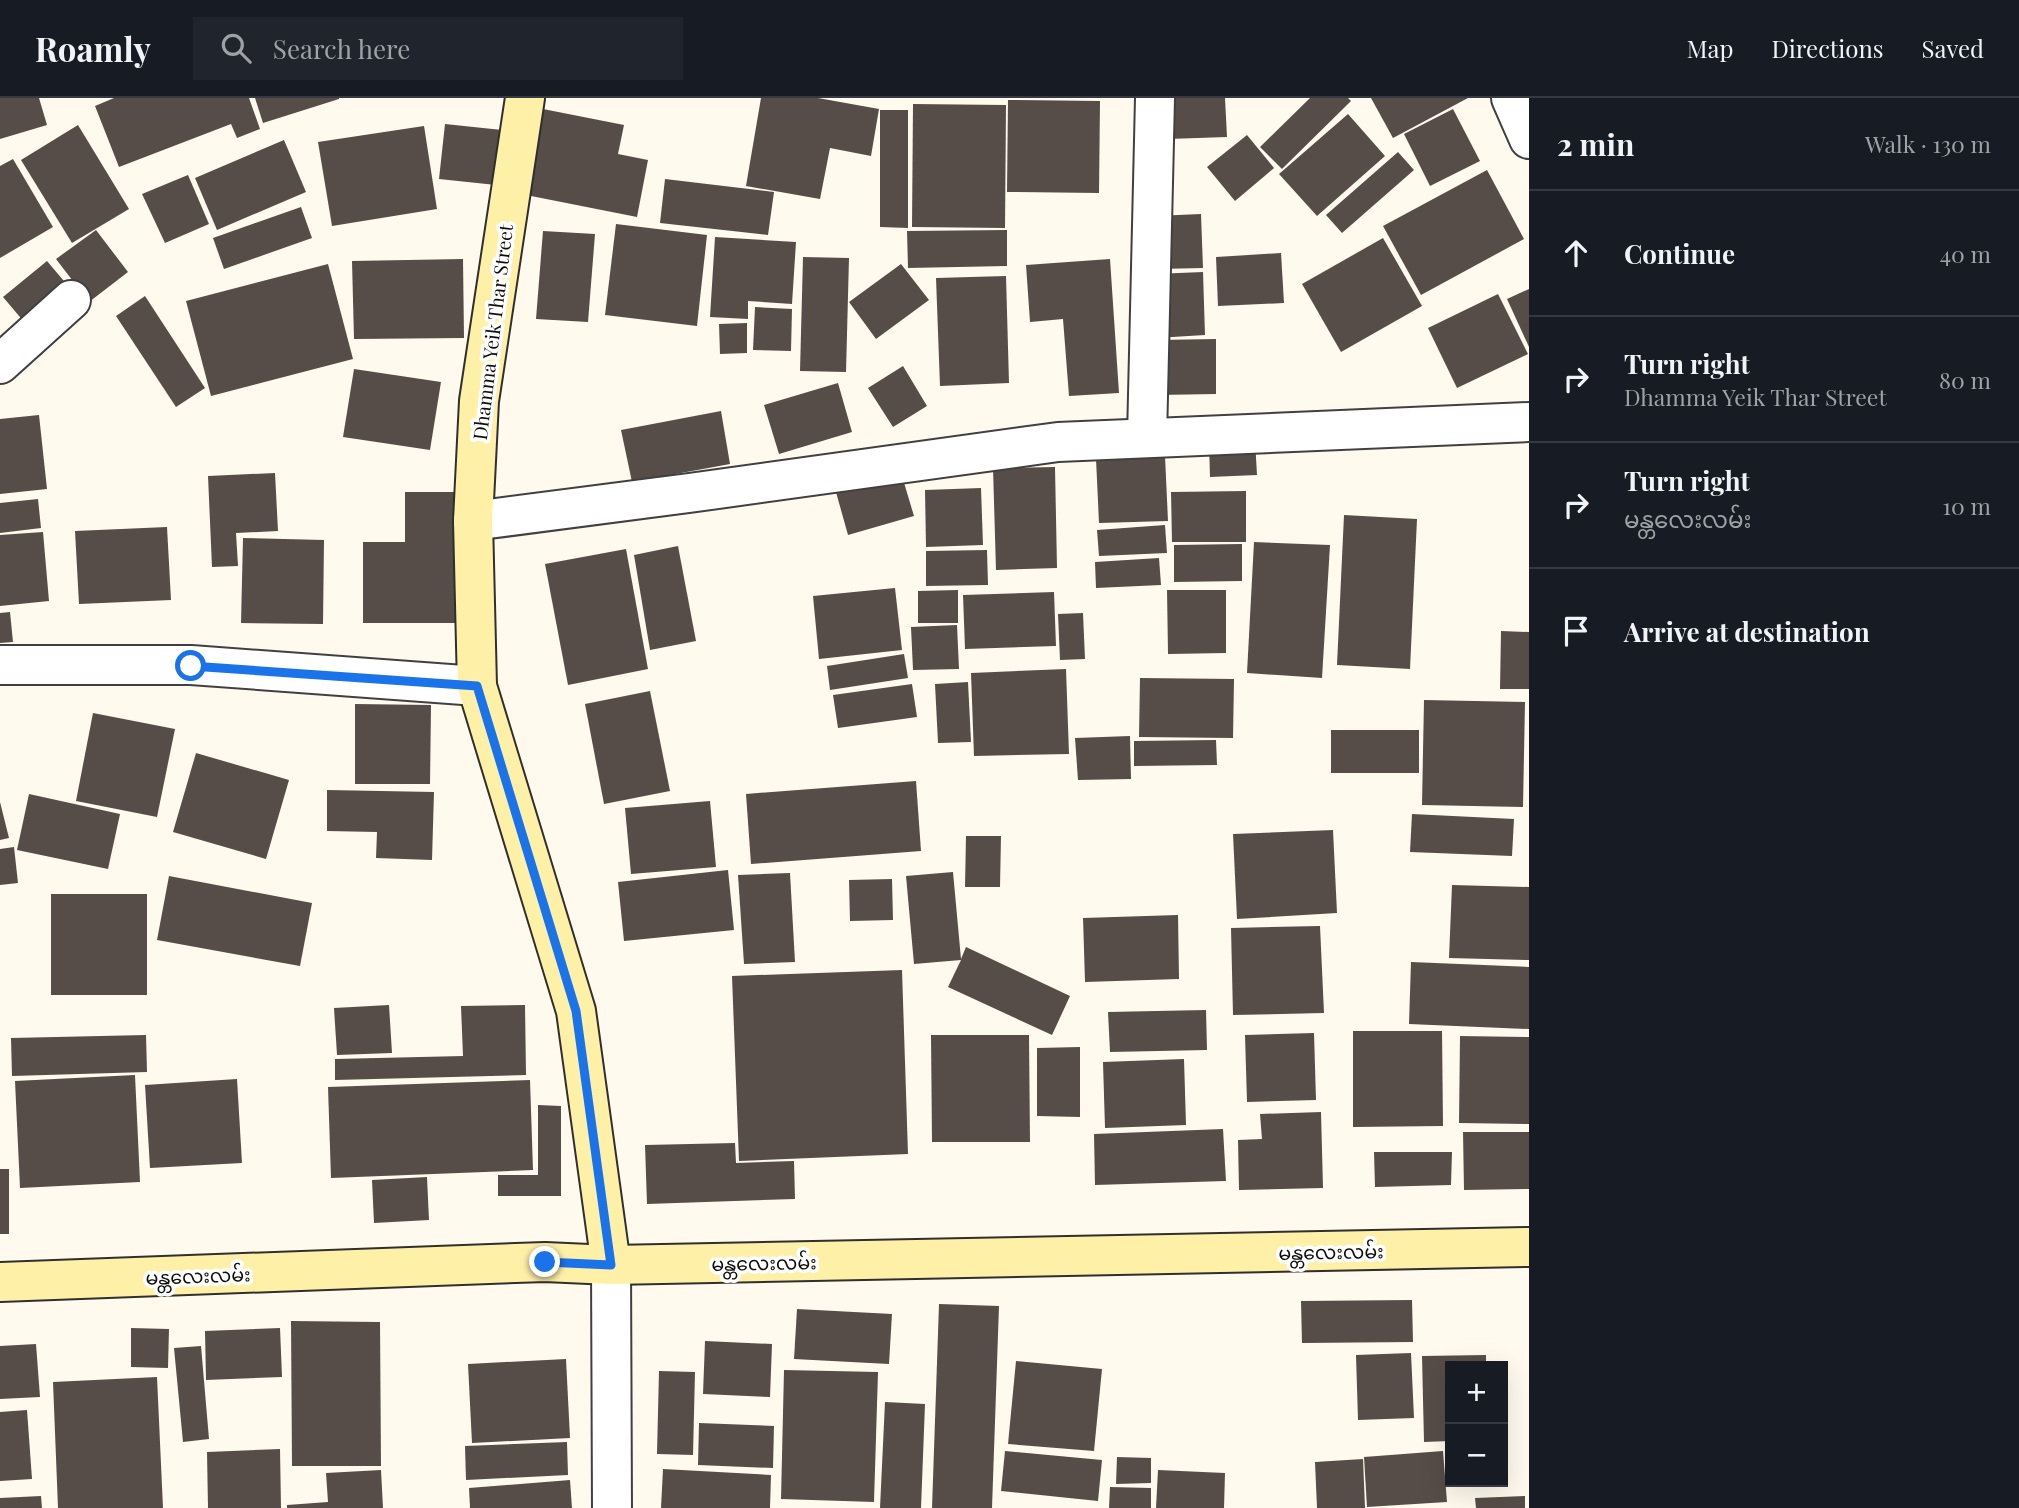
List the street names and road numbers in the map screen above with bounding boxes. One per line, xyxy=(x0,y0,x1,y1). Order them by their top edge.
street label: Dhamma Yeik Thar Street xyxy=(466,222,518,441)
street label: မန္တလေးလမ်း xyxy=(1278,1237,1384,1269)
street label: မန္တလေးလမ်း xyxy=(711,1248,817,1280)
street label: မန္တလေးလမ်း xyxy=(145,1260,251,1294)

